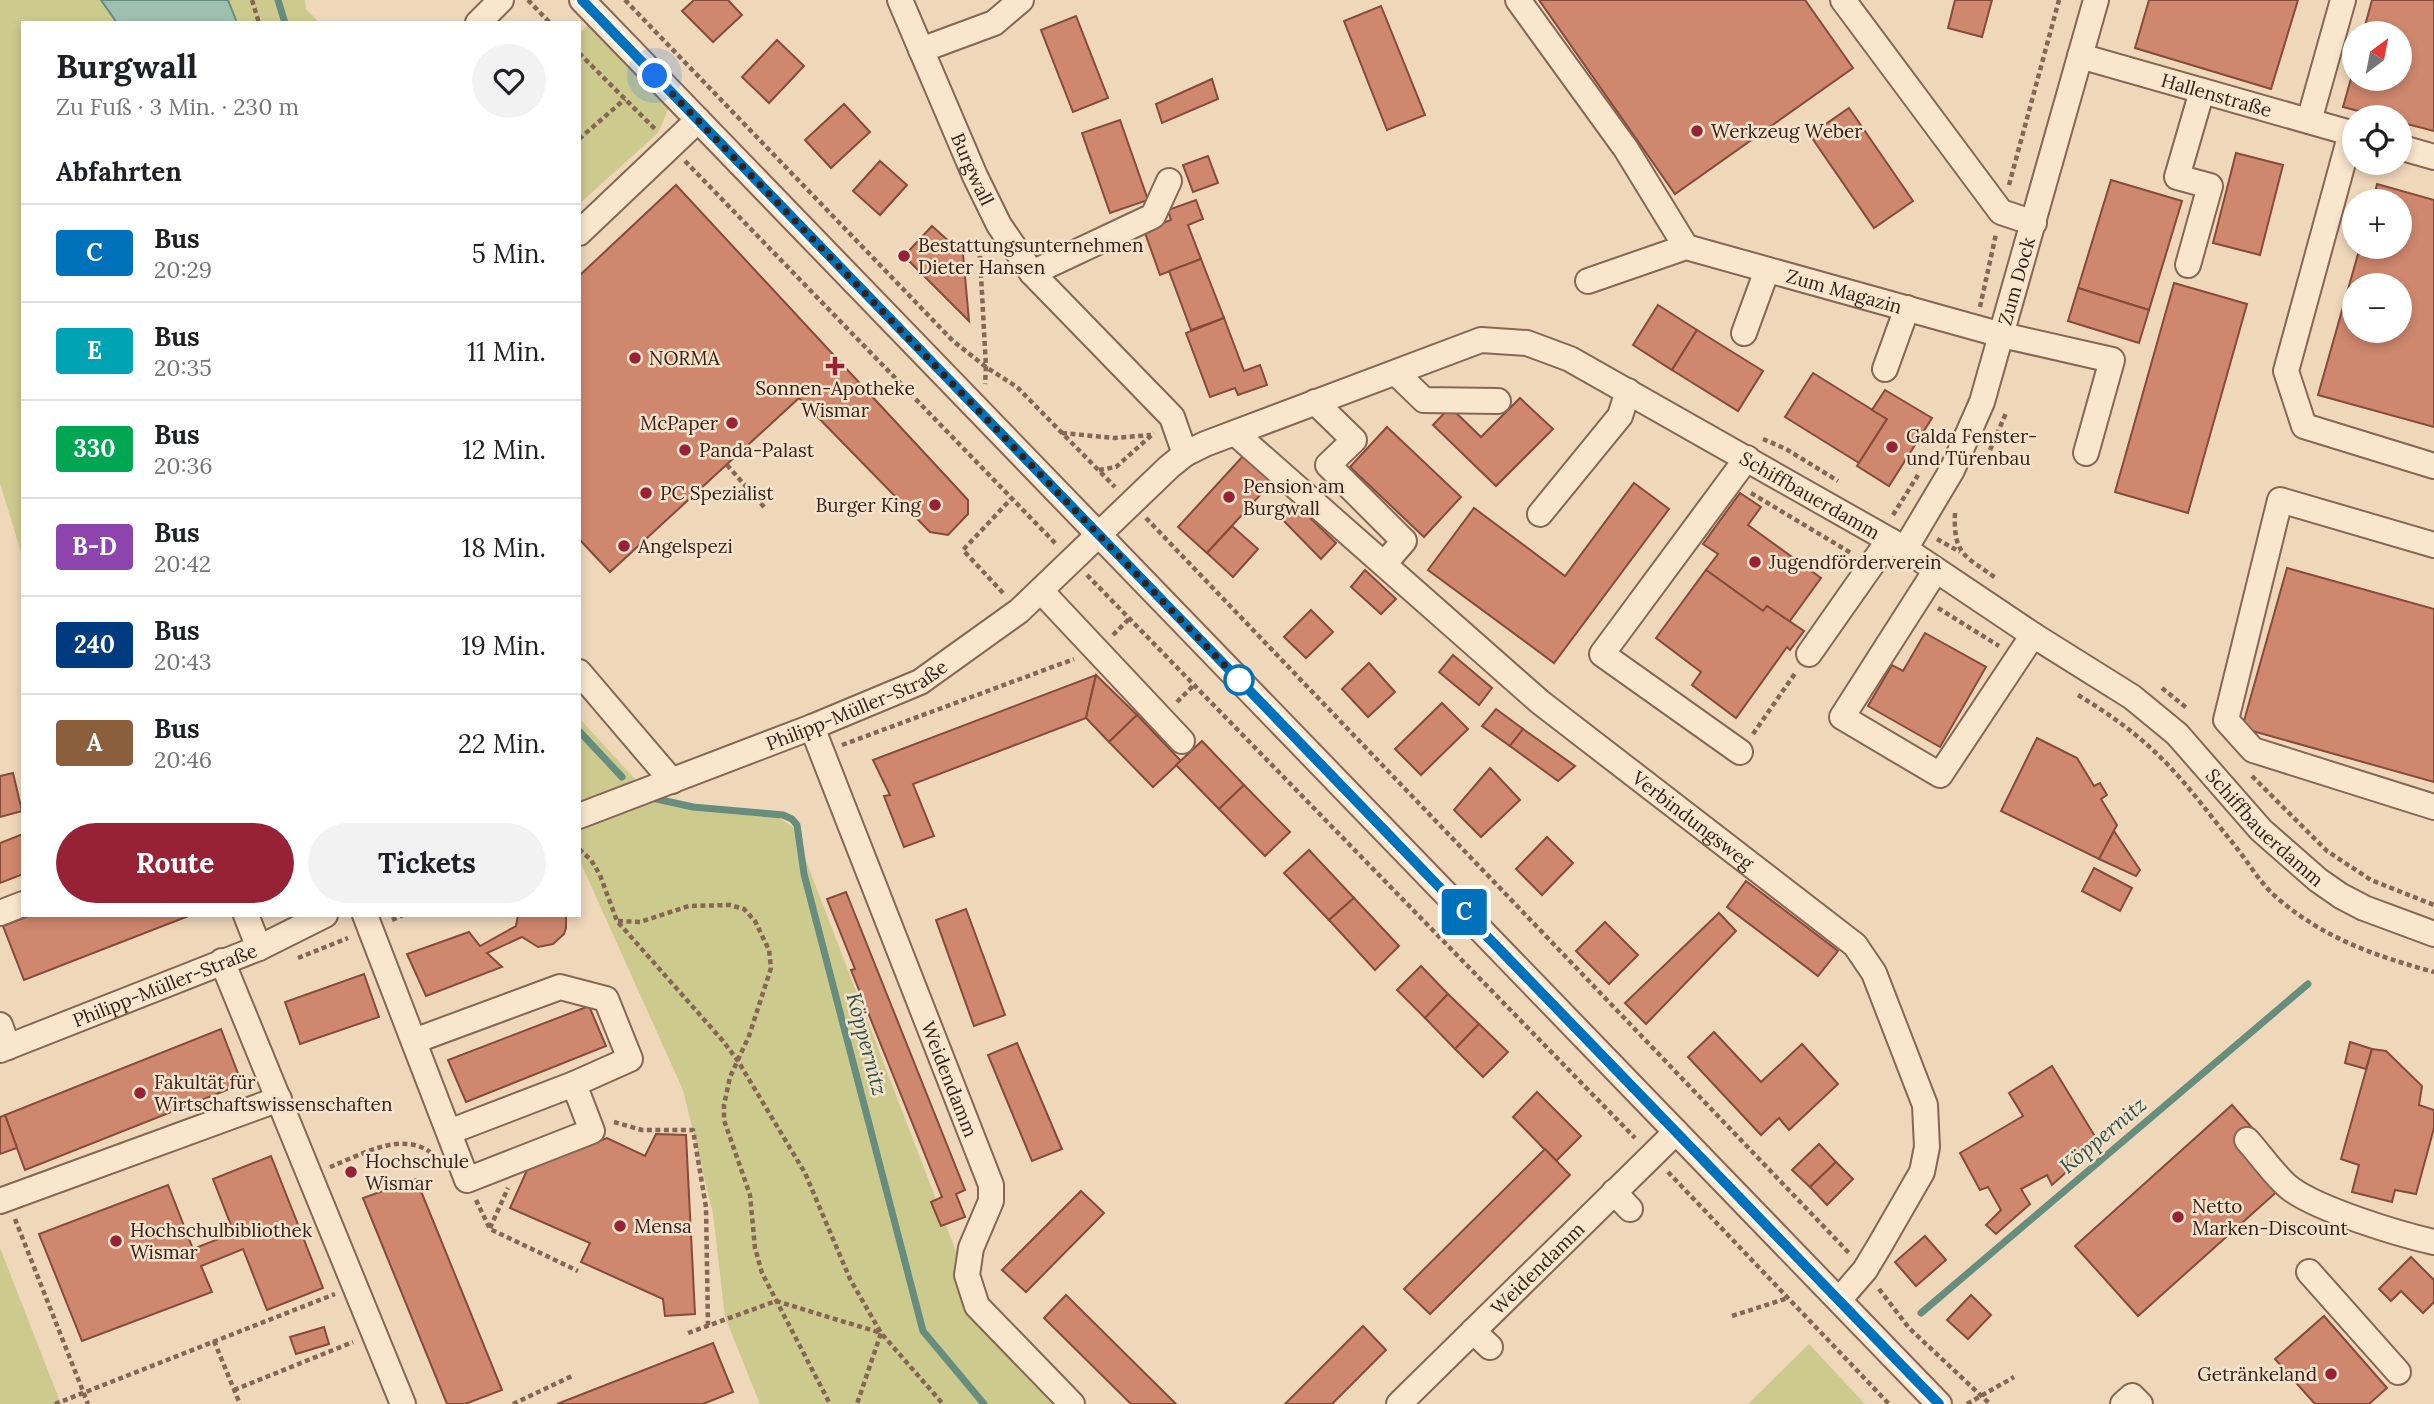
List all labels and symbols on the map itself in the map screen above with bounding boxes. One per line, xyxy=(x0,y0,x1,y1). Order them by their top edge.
north arrow xyxy=(2342,21,2412,91)
your location xyxy=(637,58,672,93)
street label: Hallenstraße xyxy=(2158,68,2275,122)
place label: Werkzeug Weber xyxy=(1711,119,1863,143)
marker: Werkzeug Weber xyxy=(1689,123,1705,139)
street label: Burgwall xyxy=(946,129,1000,209)
place label: Bestattungsunternehmen Dieter Hansen xyxy=(918,233,1144,279)
street label: Zum Dock xyxy=(1992,233,2040,328)
marker: Bestattungsunternehmen Dieter Hansen xyxy=(896,248,912,264)
street label: Zum Magazin xyxy=(1784,264,1905,319)
place label: NORMA xyxy=(649,346,721,370)
marker: NORMA xyxy=(627,350,643,366)
marker: Sonnen-Apotheke Wismar xyxy=(827,358,843,374)
place label: Sonnen-Apotheke Wismar xyxy=(755,376,915,422)
place label: McPaper xyxy=(640,411,719,435)
marker: McPaper xyxy=(724,415,740,431)
place label: Galda Fenster- und Türenbau xyxy=(1906,424,2037,470)
place label: Panda-Palast xyxy=(699,438,815,462)
marker: Galda Fenster- und Türenbau xyxy=(1884,439,1900,455)
marker: Panda-Palast xyxy=(677,442,693,458)
street label: Schiffbauerdamm xyxy=(1736,446,1884,544)
place label: Pension am Burgwall xyxy=(1243,474,1345,520)
place label: PC Spezialist xyxy=(660,481,774,505)
marker: PC Spezialist xyxy=(638,485,654,501)
marker: Pension am Burgwall xyxy=(1221,489,1237,505)
place label: Burger King xyxy=(816,493,921,517)
marker: Burger King xyxy=(927,497,943,513)
place label: Angelspezi xyxy=(637,534,733,558)
marker: Angelspezi xyxy=(616,538,632,554)
place label: Jugendförderverein xyxy=(1768,550,1942,574)
marker: Jugendförderverein xyxy=(1747,554,1763,570)
street label: Philipp-Müller-Straße xyxy=(762,654,952,756)
unlabelled marker xyxy=(1224,665,1254,695)
street label: Schiffbauerdamm xyxy=(2201,764,2329,892)
street label: Verbindungsweg xyxy=(1627,765,1759,875)
line badge: C xyxy=(1441,889,1487,935)
street label: Philipp-Müller-Straße xyxy=(69,938,260,1032)
water label: Köppernitz xyxy=(840,990,894,1098)
street label: Weidendamm xyxy=(916,1018,983,1140)
place label: Fakultät für Wirtschaftswissenschaften xyxy=(154,1070,392,1116)
marker: Fakultät für Wirtschaftswissenschaften xyxy=(132,1085,148,1101)
water label: Köppernitz xyxy=(2054,1091,2152,1179)
place label: Hochschule Wismar xyxy=(365,1149,469,1195)
marker: Hochschule Wismar xyxy=(343,1164,359,1180)
place label: Netto Marken-Discount xyxy=(2192,1194,2348,1240)
marker: Netto Marken-Discount xyxy=(2170,1209,2186,1225)
place label: Mensa xyxy=(634,1214,692,1238)
street label: Weidendamm xyxy=(1485,1217,1589,1319)
place label: Hochschulbibliothek Wismar xyxy=(130,1218,313,1264)
marker: Mensa xyxy=(612,1218,628,1234)
marker: Hochschulbibliothek Wismar xyxy=(108,1233,124,1249)
place label: Getränkeland xyxy=(2197,1362,2317,1386)
marker: Getränkeland xyxy=(2323,1366,2339,1382)

